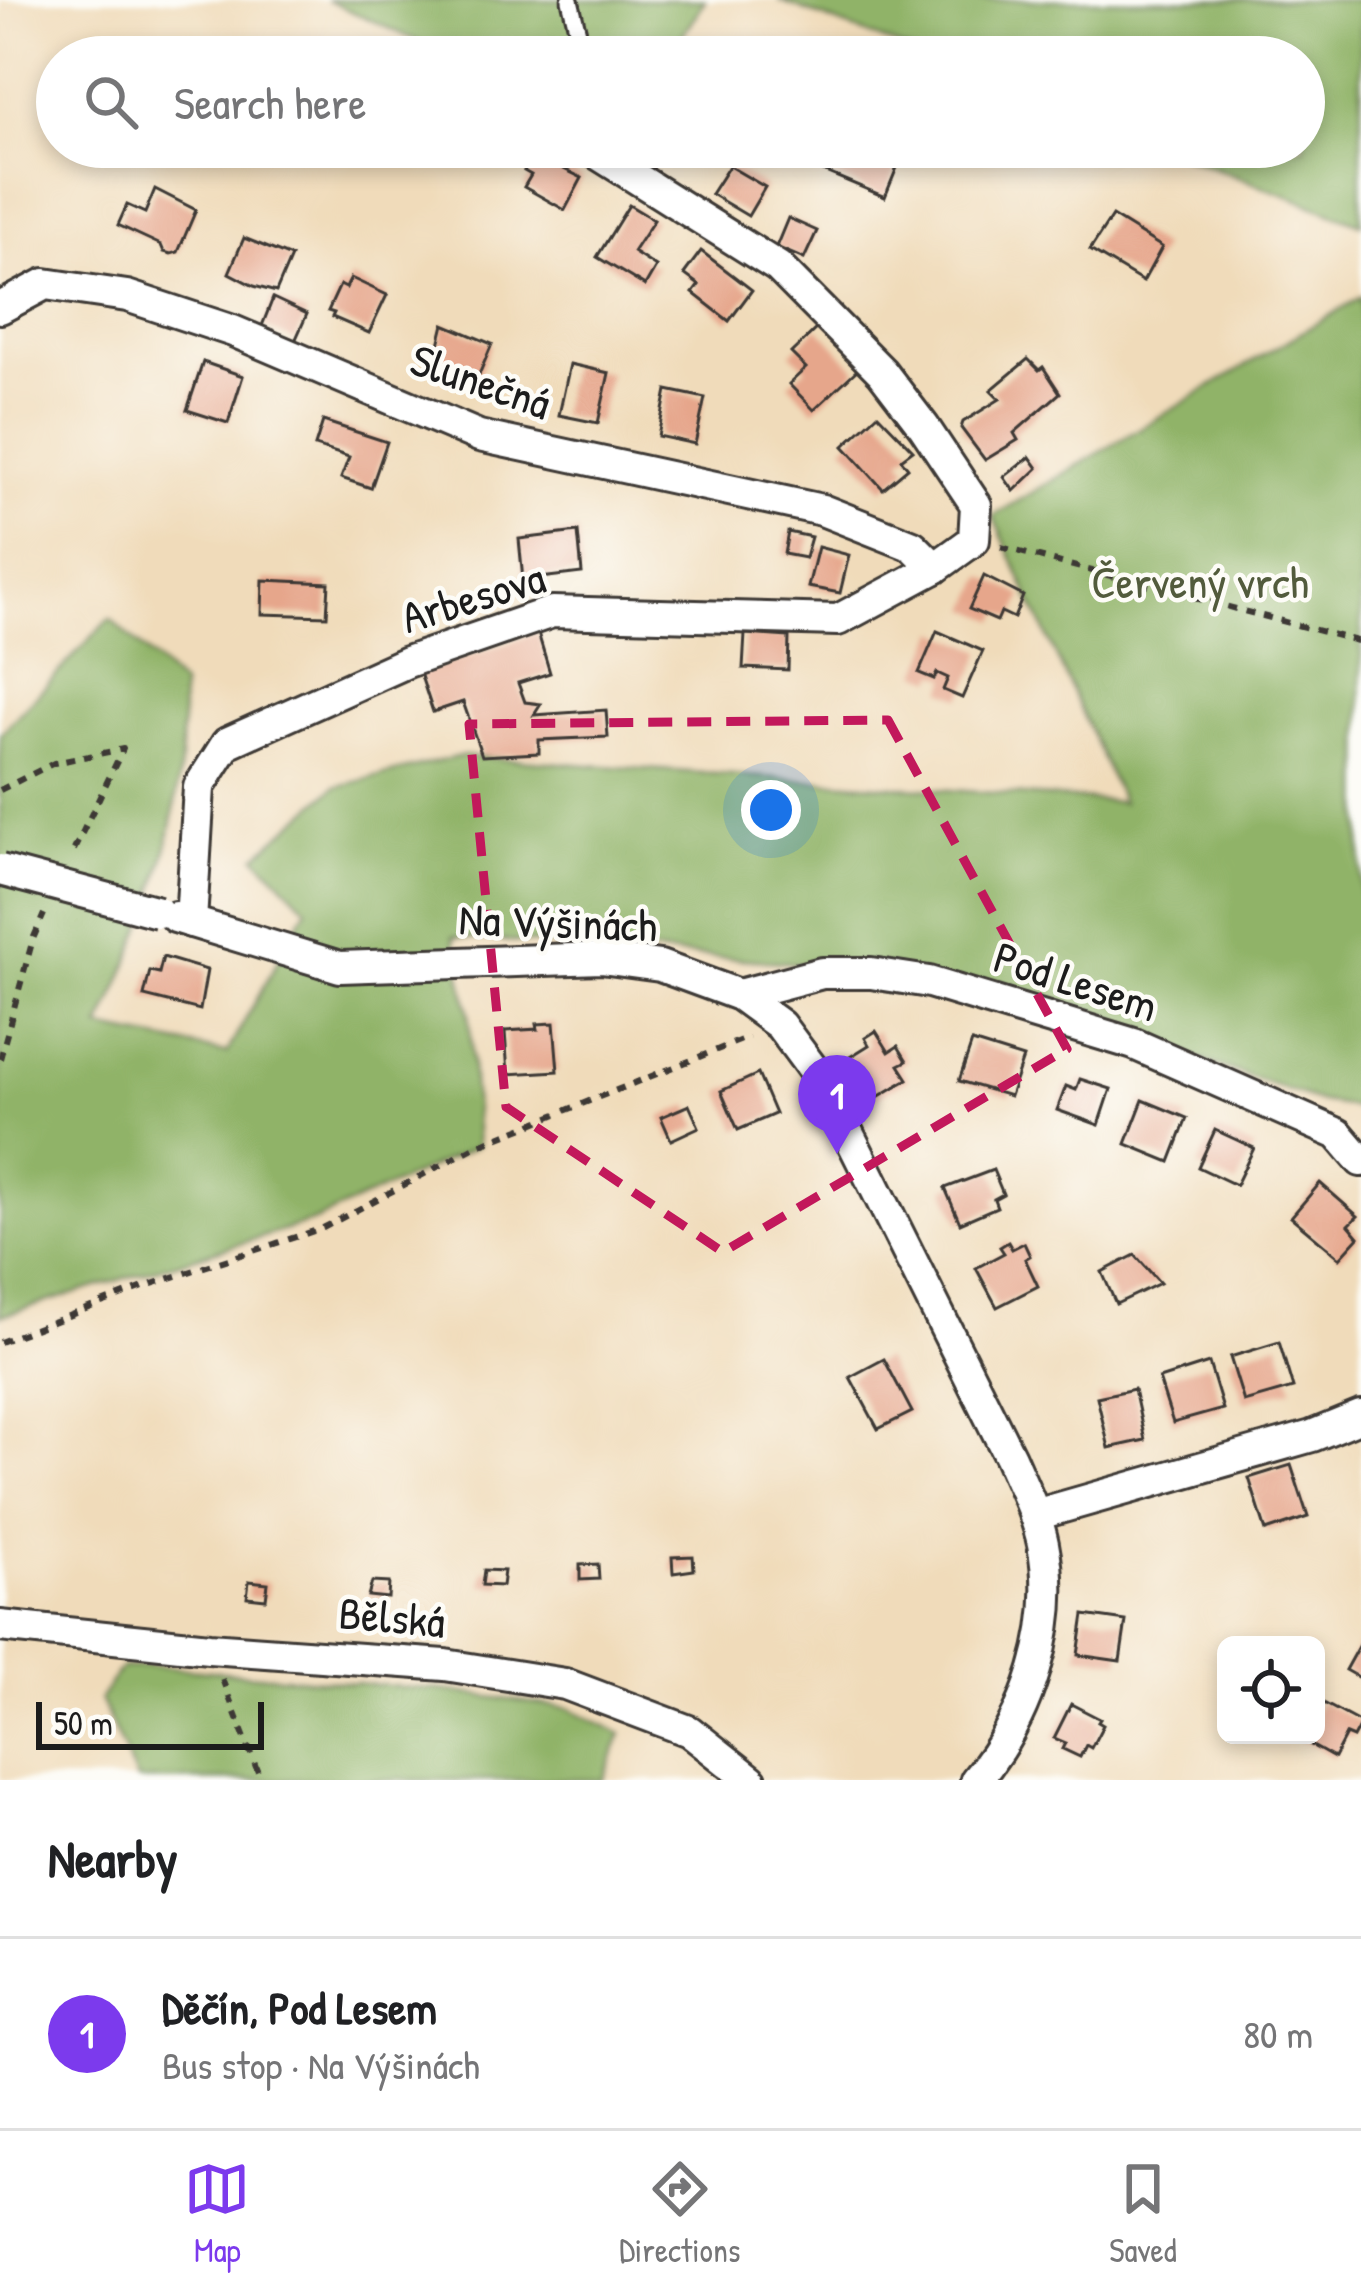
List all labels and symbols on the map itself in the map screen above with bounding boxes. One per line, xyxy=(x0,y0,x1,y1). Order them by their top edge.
street label: Slunečná xyxy=(403,328,559,433)
street label: Arbesova xyxy=(394,546,552,647)
park label: Červený vrch xyxy=(1091,551,1309,612)
your location xyxy=(741,780,801,840)
street label: Na Výšinách xyxy=(458,888,658,955)
street label: Pod Lesem xyxy=(987,926,1166,1036)
pin: 1 xyxy=(798,1055,876,1154)
street label: Bělská xyxy=(336,1581,448,1652)
scale bar xyxy=(36,1696,264,1749)

